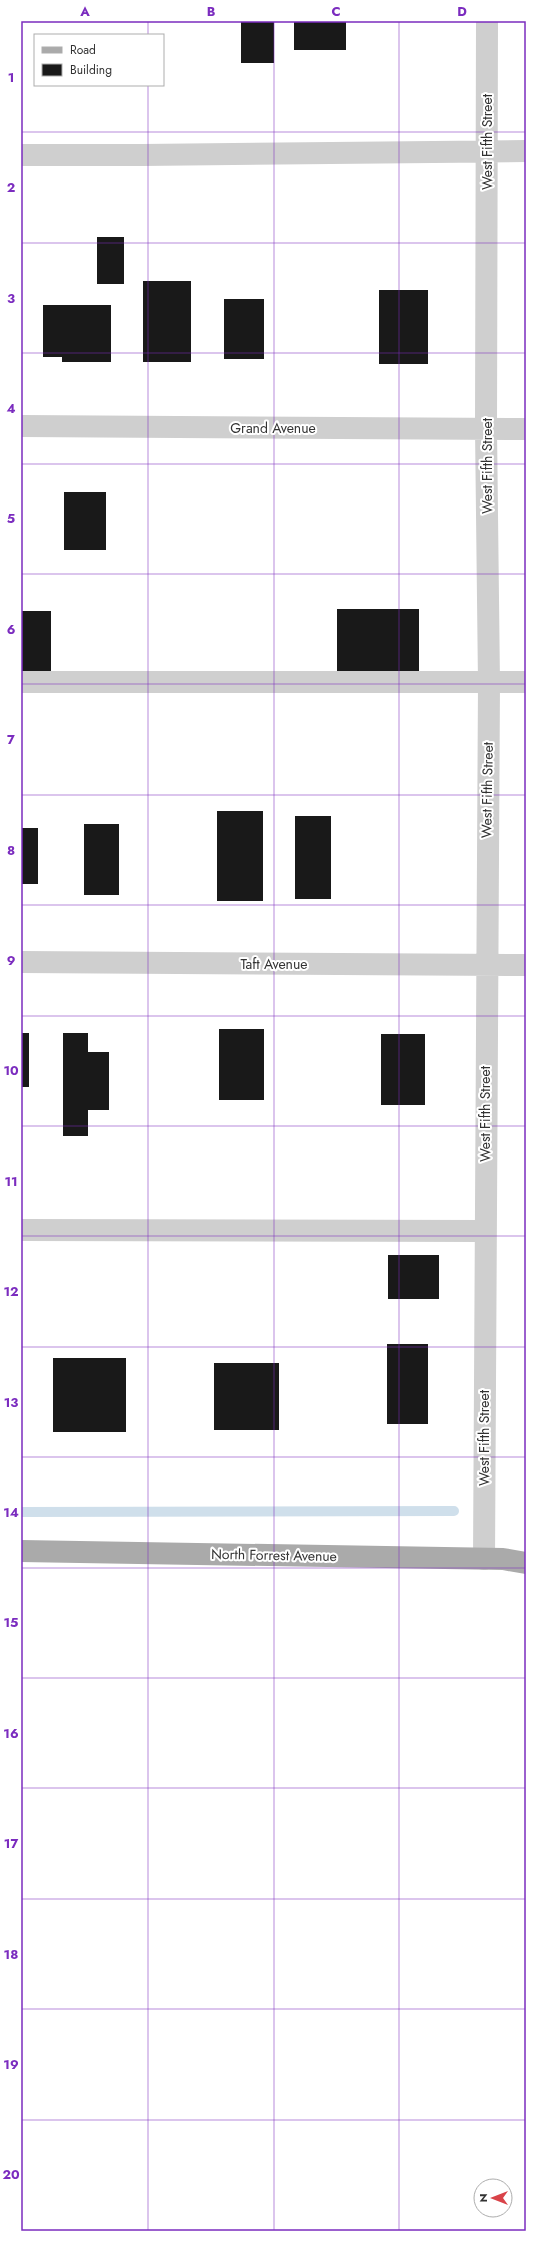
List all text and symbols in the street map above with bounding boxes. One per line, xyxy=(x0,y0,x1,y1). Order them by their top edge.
text: A xyxy=(79,2,90,21)
text: B xyxy=(207,2,216,21)
text: C xyxy=(331,2,341,21)
text: D xyxy=(457,2,467,21)
legend xyxy=(34,34,164,86)
text: Road xyxy=(70,41,96,59)
text: Building xyxy=(70,61,112,79)
text: 1 xyxy=(8,68,14,87)
street label: West Fifth Street xyxy=(477,93,497,190)
text: 2 xyxy=(7,178,15,197)
text: 3 xyxy=(7,289,15,308)
text: 4 xyxy=(6,399,16,418)
street label: West Fifth Street xyxy=(477,417,497,514)
street label: Grand Avenue xyxy=(230,418,316,438)
text: 5 xyxy=(7,509,15,528)
text: 6 xyxy=(7,620,16,639)
text: 7 xyxy=(7,730,15,749)
street label: West Fifth Street xyxy=(476,741,498,838)
text: 8 xyxy=(7,841,15,860)
text: 9 xyxy=(7,951,16,970)
street label: Taft Avenue xyxy=(240,954,308,974)
text: 10 xyxy=(3,1061,19,1080)
street label: West Fifth Street xyxy=(475,1065,495,1162)
text: 11 xyxy=(4,1172,18,1191)
text: 12 xyxy=(3,1282,19,1301)
street label: West Fifth Street xyxy=(474,1389,494,1486)
text: 13 xyxy=(4,1393,18,1412)
text: 14 xyxy=(3,1503,19,1522)
street label: North Forrest Avenue xyxy=(211,1544,337,1566)
text: 15 xyxy=(3,1613,19,1632)
text: 16 xyxy=(3,1724,19,1743)
text: 17 xyxy=(4,1834,18,1853)
text: 18 xyxy=(4,1945,18,1964)
text: 19 xyxy=(3,2055,19,2074)
text: 20 xyxy=(2,2165,20,2184)
north arrow xyxy=(473,2178,513,2218)
text: N xyxy=(475,2194,491,2202)

